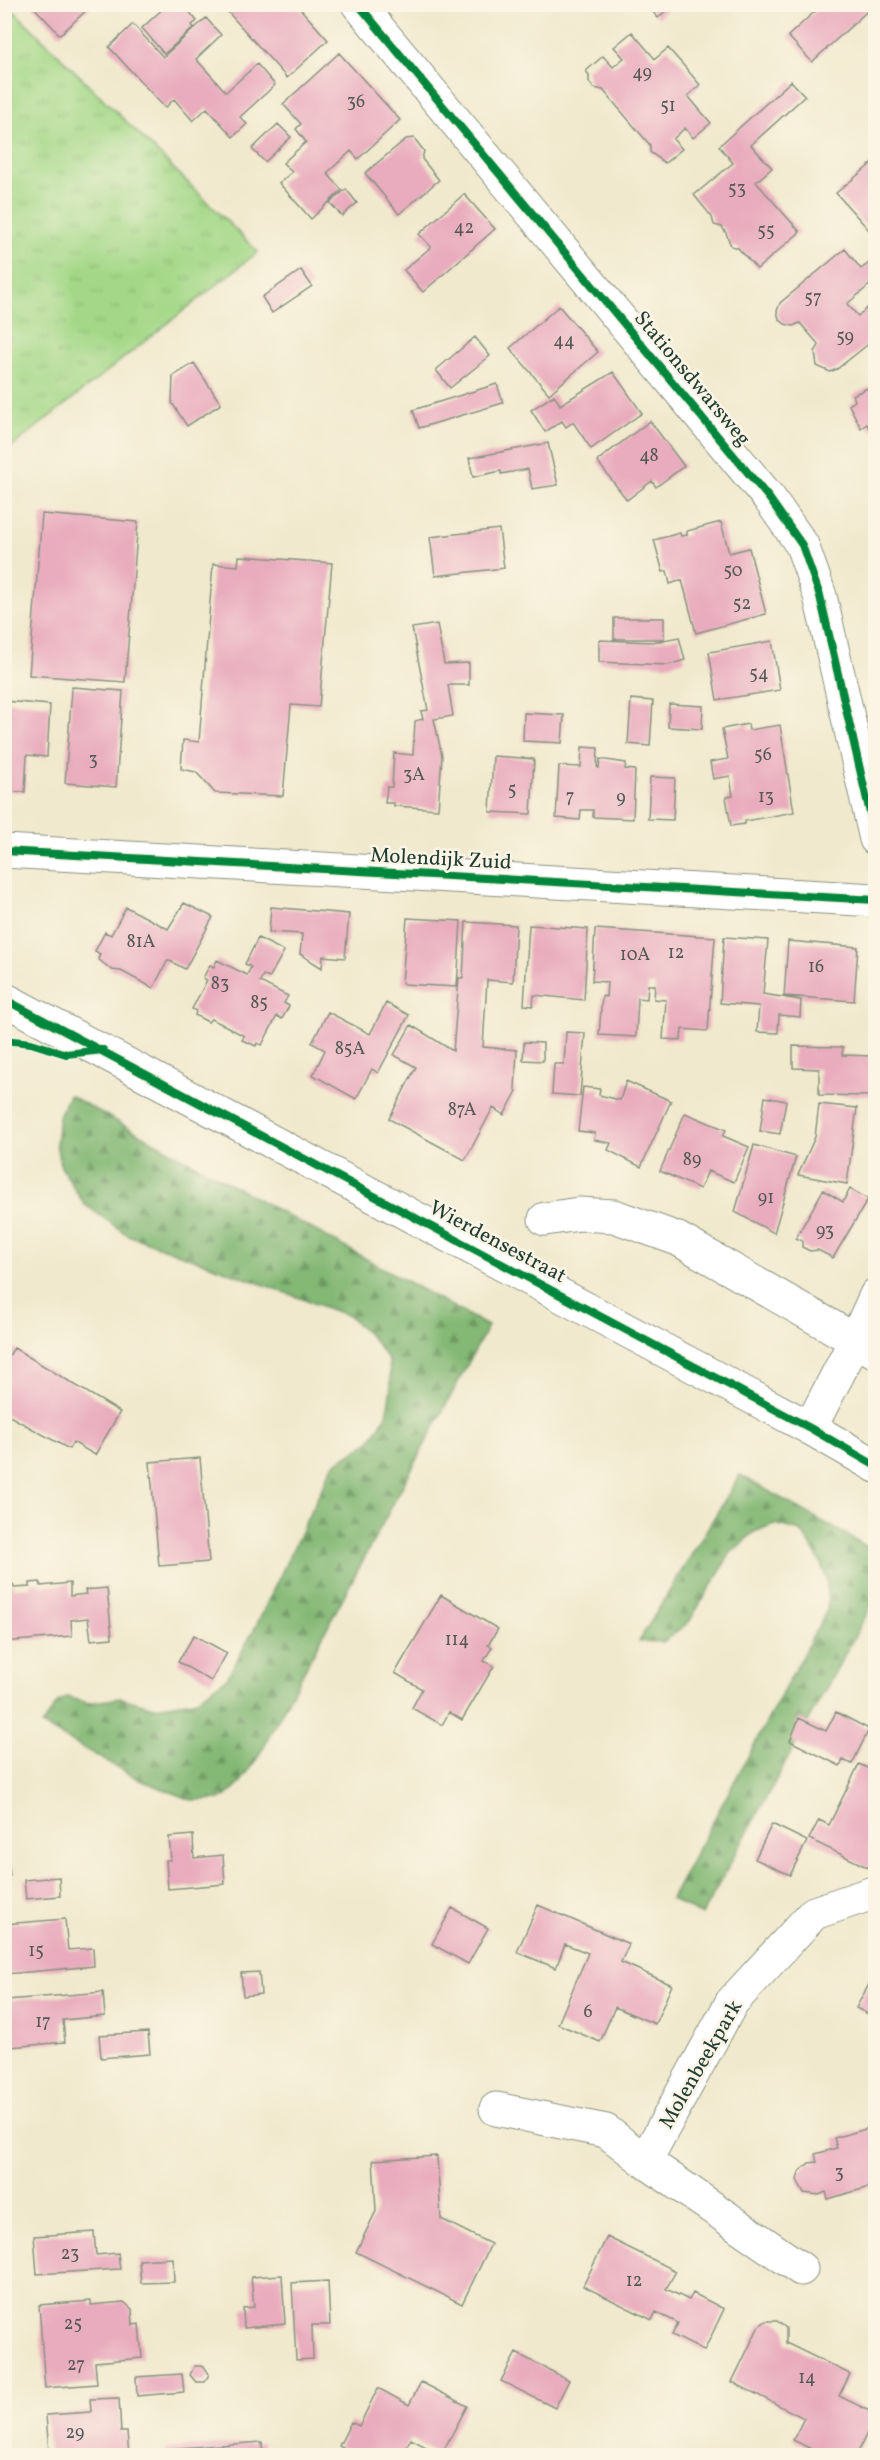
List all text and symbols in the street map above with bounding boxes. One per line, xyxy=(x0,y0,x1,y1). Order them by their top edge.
house number: 49 xyxy=(632,61,652,86)
house number: 36 xyxy=(347,90,365,115)
house number: 51 xyxy=(660,94,676,119)
house number: 53 xyxy=(728,177,746,202)
house number: 42 xyxy=(454,216,474,241)
house number: 55 xyxy=(757,219,775,244)
house number: 57 xyxy=(804,286,822,311)
street label: Stationsdwarsweg xyxy=(627,305,757,453)
house number: 59 xyxy=(836,325,854,350)
house number: 44 xyxy=(553,329,575,354)
house number: 48 xyxy=(639,444,659,469)
house number: 50 xyxy=(723,559,743,584)
house number: 52 xyxy=(733,592,751,617)
house number: 54 xyxy=(749,662,769,687)
house number: 56 xyxy=(754,743,772,768)
house number: 3 xyxy=(88,748,98,773)
house number: 3A xyxy=(403,763,425,788)
house number: 5 xyxy=(508,778,516,803)
house number: 7 xyxy=(566,785,574,810)
house number: 13 xyxy=(758,785,774,810)
house number: 9 xyxy=(616,786,626,811)
street label: Molendijk Zuid xyxy=(369,841,512,878)
house number: 81A xyxy=(127,930,156,955)
house number: 12 xyxy=(668,941,684,966)
house number: 10A xyxy=(620,943,651,968)
house number: 16 xyxy=(808,955,824,980)
house number: 83 xyxy=(211,972,229,997)
house number: 85 xyxy=(250,991,268,1016)
house number: 85A xyxy=(335,1037,365,1062)
house number: 87A xyxy=(448,1098,477,1123)
house number: 89 xyxy=(683,1148,701,1173)
house number: 91 xyxy=(758,1186,774,1211)
street label: Wierdensestraat xyxy=(423,1194,571,1291)
house number: 93 xyxy=(816,1219,834,1244)
house number: 114 xyxy=(445,1628,469,1653)
house number: 15 xyxy=(28,1939,44,1964)
street label: Molenbeekpark xyxy=(653,1994,750,2135)
house number: 6 xyxy=(583,2000,593,2025)
house number: 17 xyxy=(35,2010,51,2035)
house number: 3 xyxy=(834,2161,844,2186)
house number: 23 xyxy=(61,2242,79,2267)
house number: 12 xyxy=(626,2269,642,2294)
house number: 25 xyxy=(64,2312,82,2337)
house number: 27 xyxy=(67,2353,85,2378)
house number: 14 xyxy=(798,2366,816,2391)
house number: 29 xyxy=(66,2421,84,2446)

